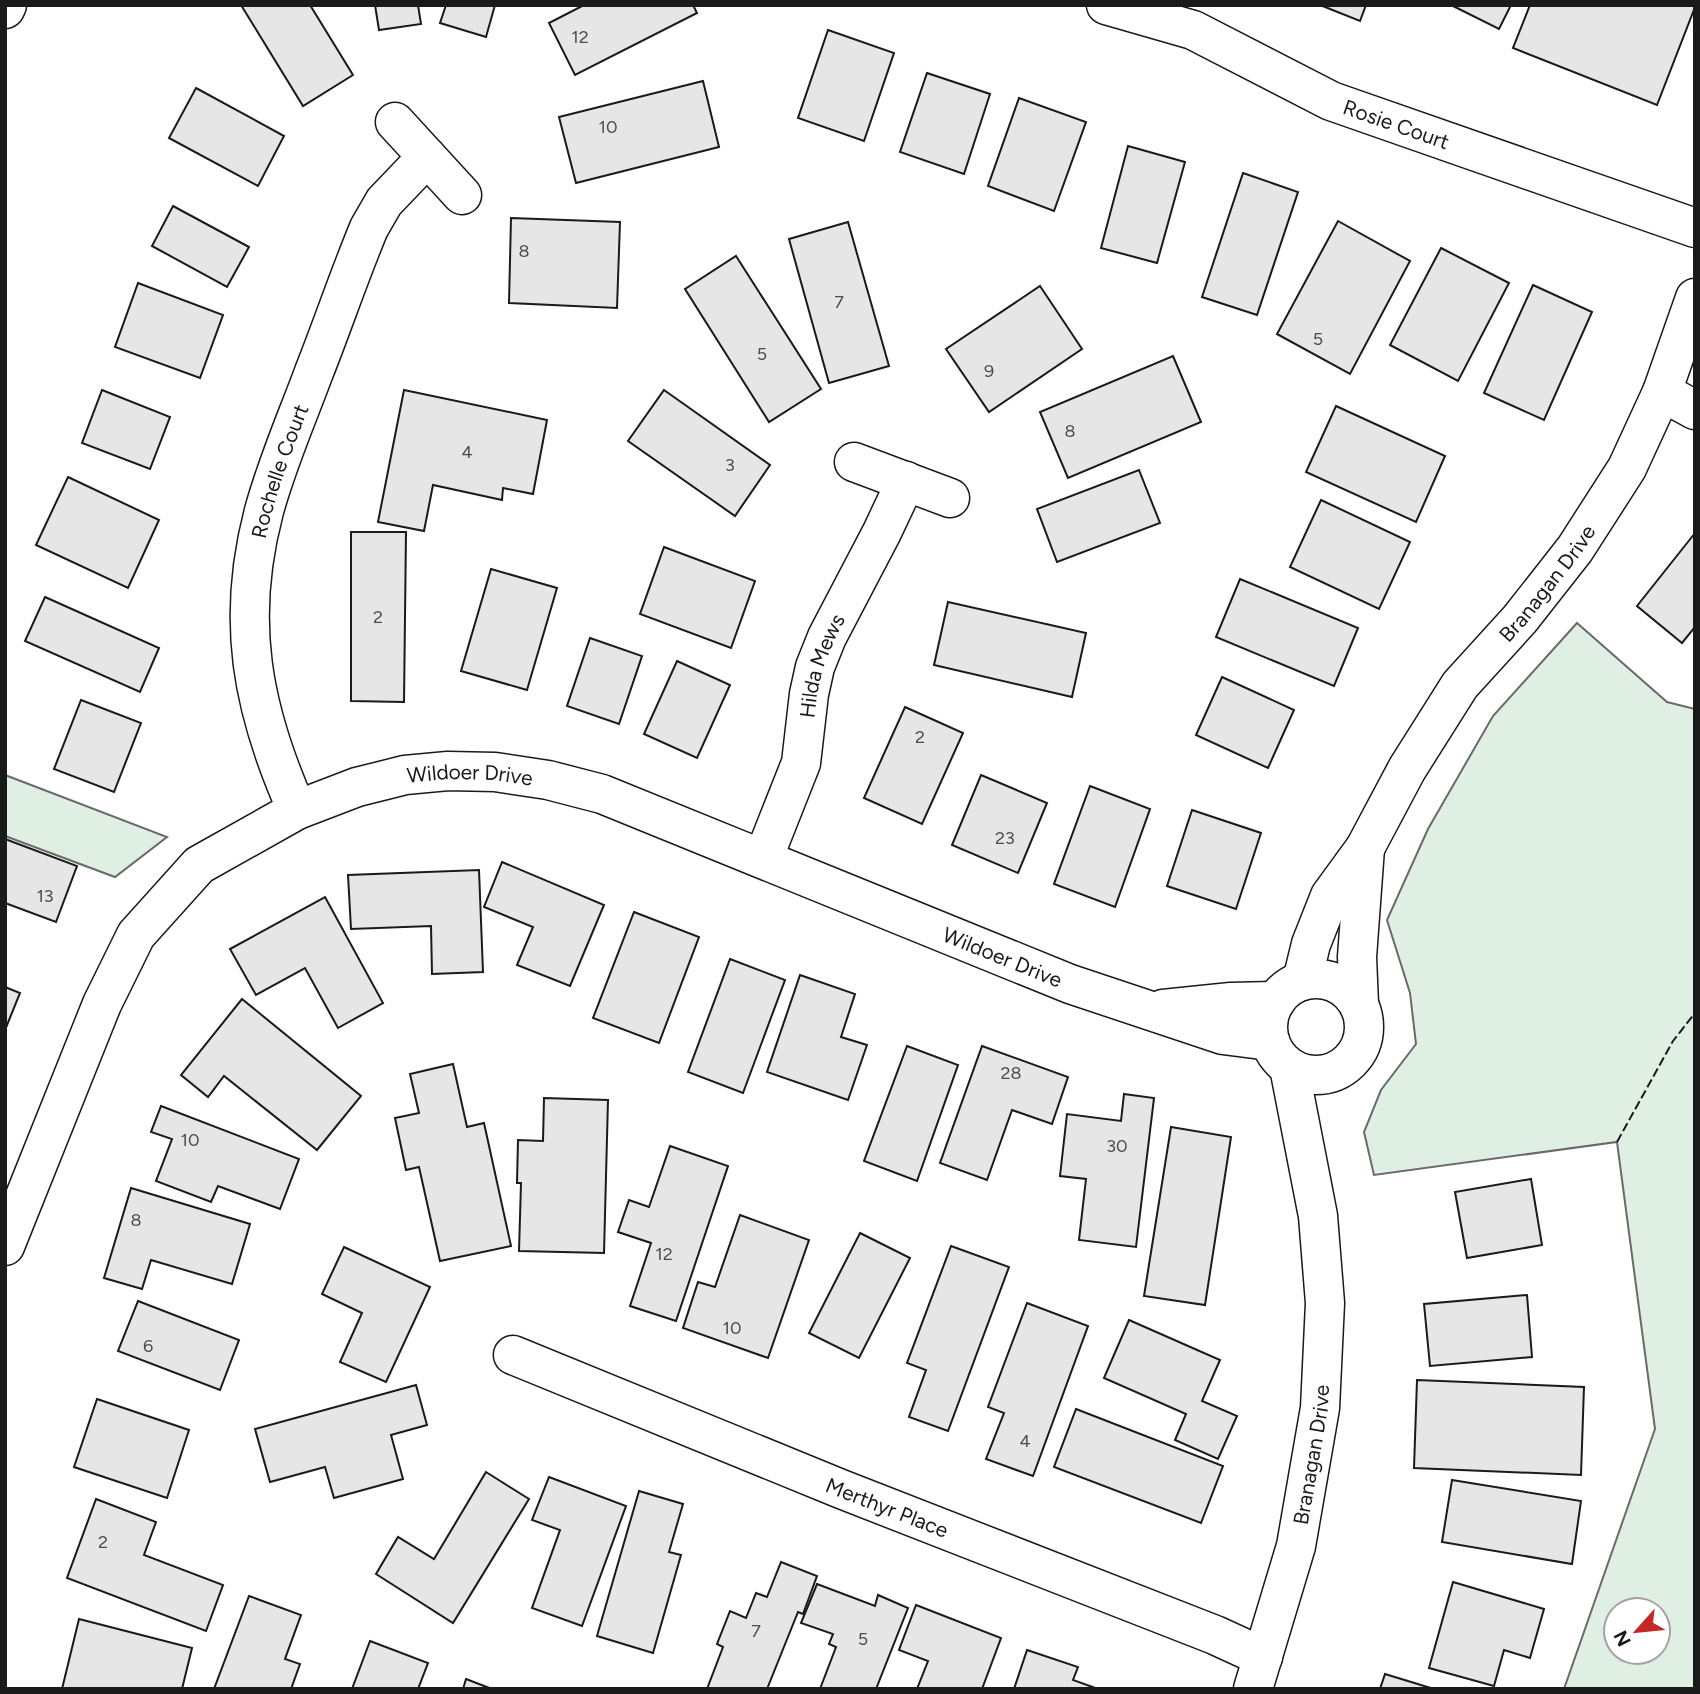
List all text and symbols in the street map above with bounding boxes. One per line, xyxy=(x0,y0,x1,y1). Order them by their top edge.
house number: 12 xyxy=(571,26,589,48)
street label: Rosie Court xyxy=(1340,94,1453,154)
house number: 10 xyxy=(599,116,617,138)
house number: 8 xyxy=(518,240,530,262)
house number: 7 xyxy=(834,291,844,313)
house number: 5 xyxy=(1313,328,1323,350)
house number: 5 xyxy=(757,343,767,365)
house number: 9 xyxy=(984,360,994,382)
street label: Rochelle Court xyxy=(245,400,313,540)
house number: 8 xyxy=(1064,420,1076,442)
house number: 4 xyxy=(461,441,473,463)
house number: 3 xyxy=(725,454,735,476)
street label: Branagan Drive xyxy=(1493,520,1600,647)
house number: 2 xyxy=(373,606,383,628)
street label: Hilda Mews xyxy=(794,609,850,719)
house number: 2 xyxy=(915,726,925,748)
street label: Wildoer Drive xyxy=(406,758,535,790)
house number: 23 xyxy=(995,827,1015,849)
house number: 13 xyxy=(36,885,54,907)
street label: Wildoer Drive xyxy=(939,921,1066,992)
house number: 28 xyxy=(1000,1062,1022,1084)
house number: 10 xyxy=(181,1129,199,1151)
house number: 30 xyxy=(1106,1135,1128,1157)
house number: 8 xyxy=(130,1209,142,1231)
house number: 12 xyxy=(655,1243,673,1265)
house number: 10 xyxy=(723,1317,741,1339)
house number: 6 xyxy=(143,1335,153,1357)
street label: Branagan Drive xyxy=(1287,1384,1334,1527)
house number: 4 xyxy=(1019,1430,1031,1452)
street label: Merthyr Place xyxy=(822,1472,952,1542)
house number: 2 xyxy=(98,1531,108,1553)
north arrow xyxy=(1602,1596,1672,1666)
house number: 7 xyxy=(751,1620,761,1642)
text: N xyxy=(1609,1627,1636,1650)
house number: 5 xyxy=(858,1628,868,1650)

